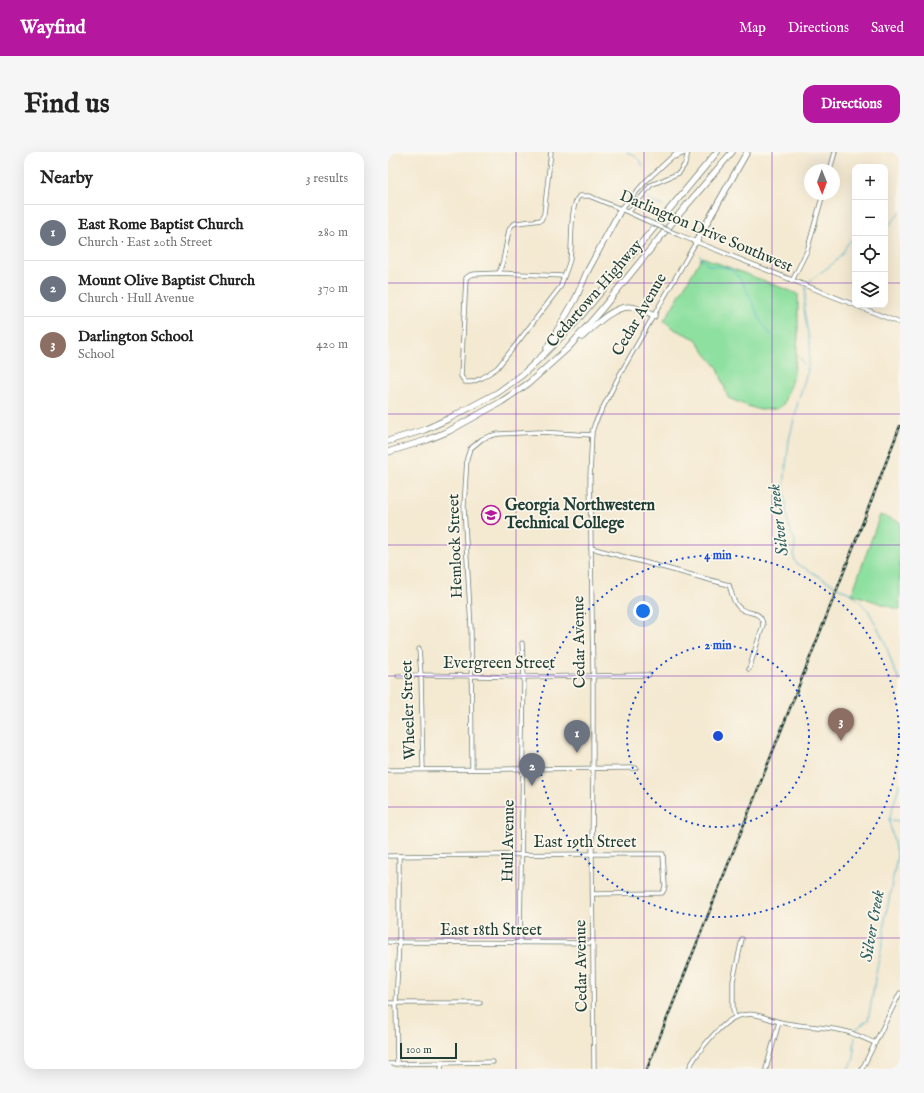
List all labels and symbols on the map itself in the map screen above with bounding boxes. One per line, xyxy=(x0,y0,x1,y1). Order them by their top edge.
north arrow xyxy=(804,164,840,200)
street label: Darlington Drive Southwest xyxy=(616,186,796,278)
street label: Cedartown Highway xyxy=(543,236,647,352)
street label: Cedar Avenue xyxy=(608,270,672,360)
water label: Silver Creek xyxy=(764,482,794,557)
street label: Hemlock Street xyxy=(444,493,468,599)
place label: Georgia Northwestern Technical College xyxy=(504,496,656,534)
school or university icon: Georgia Northwestern Technical College xyxy=(480,504,502,526)
text: 4 min xyxy=(704,548,732,563)
street label: Cedar Avenue xyxy=(569,596,591,688)
your location xyxy=(633,601,653,621)
text: 2 min xyxy=(704,638,732,653)
street label: Evergreen Street xyxy=(443,654,556,674)
street label: Wheeler Street xyxy=(397,659,421,760)
pin: 3 xyxy=(828,708,854,741)
pin: 1 xyxy=(564,720,590,753)
centre of rings xyxy=(711,729,725,743)
pin: 2 xyxy=(519,753,545,786)
street label: Hull Avenue xyxy=(498,799,520,883)
street label: East 19th Street xyxy=(534,833,637,853)
water label: Silver Creek xyxy=(856,888,890,964)
street label: Cedar Avenue xyxy=(571,920,593,1012)
street label: East 18th Street xyxy=(440,921,543,941)
scale bar xyxy=(400,1041,457,1060)

